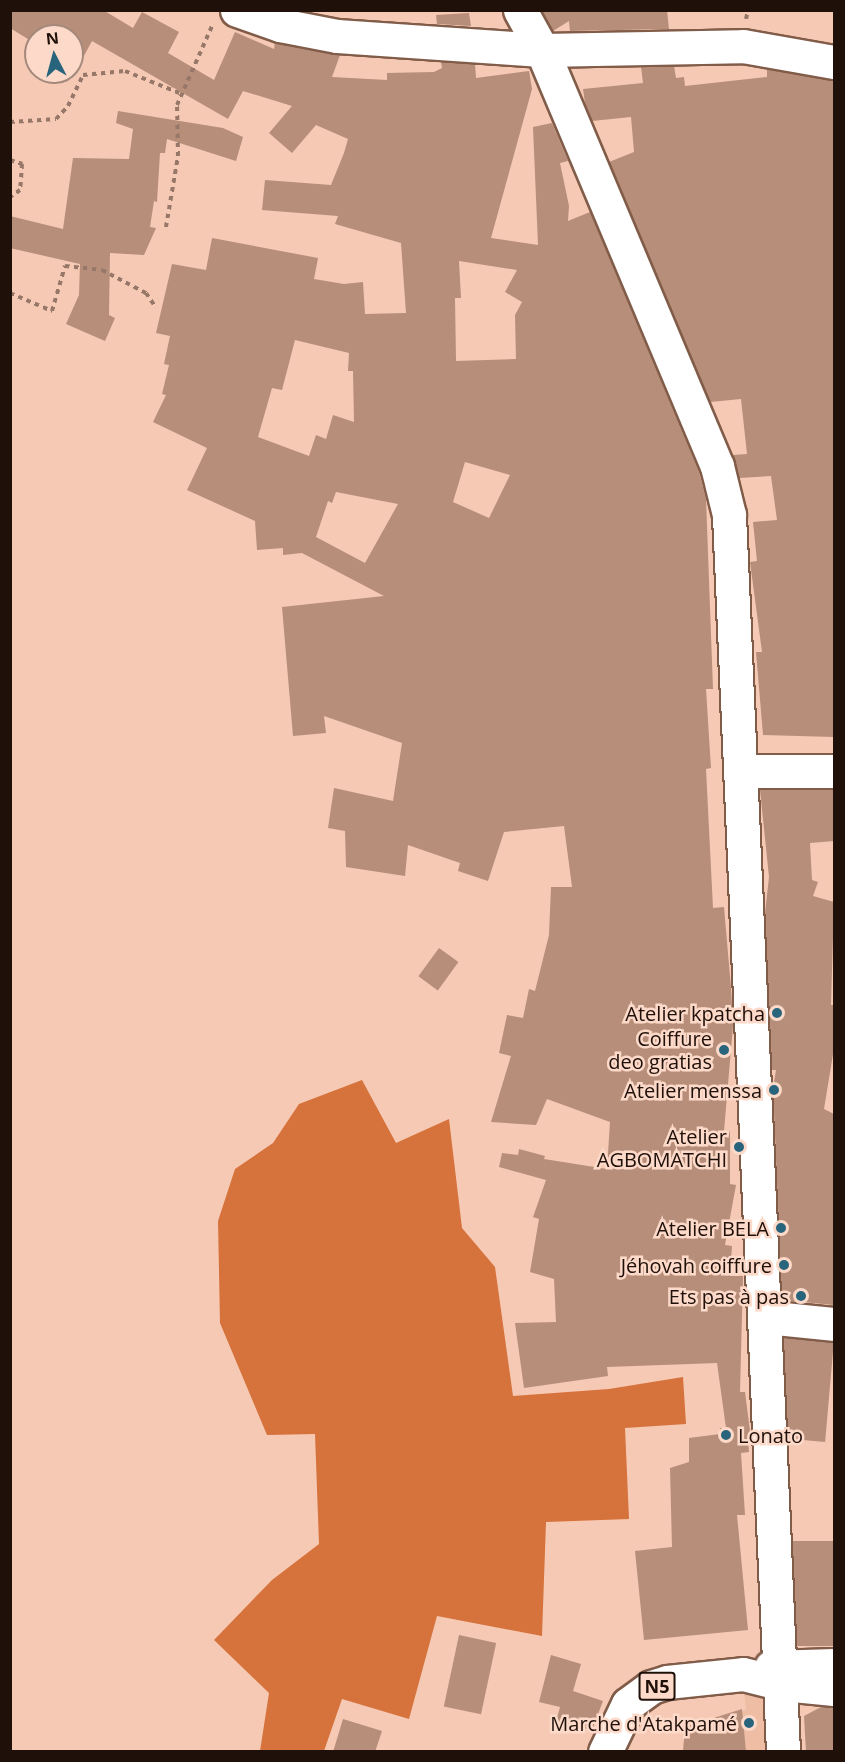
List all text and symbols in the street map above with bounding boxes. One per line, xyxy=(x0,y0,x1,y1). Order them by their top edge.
north arrow xyxy=(24,24,84,84)
text: N xyxy=(45,26,60,50)
place label: Atelier kpatcha xyxy=(625,1001,765,1025)
marker: Atelier kpatcha xyxy=(770,1006,784,1020)
place label: Coiffure deo gratias xyxy=(608,1026,712,1073)
marker: Coiffure deo gratias xyxy=(717,1043,731,1057)
place label: Atelier menssa xyxy=(624,1078,762,1102)
marker: Atelier menssa xyxy=(767,1083,781,1097)
place label: Atelier AGBOMATCHI xyxy=(597,1124,727,1171)
marker: Atelier AGBOMATCHI xyxy=(732,1140,746,1154)
place label: Atelier BELA xyxy=(656,1216,769,1240)
marker: Atelier BELA xyxy=(774,1221,788,1235)
place label: Jéhovah coiffure xyxy=(621,1253,772,1277)
marker: Jéhovah coiffure xyxy=(777,1258,791,1272)
place label: Ets pas à pas xyxy=(669,1284,789,1308)
marker: Ets pas à pas xyxy=(794,1289,808,1303)
place label: Lonato xyxy=(738,1423,803,1447)
marker: Lonato xyxy=(719,1428,733,1442)
road number: N5 xyxy=(638,1671,676,1701)
place label: Marche d'Atakpamé xyxy=(550,1711,737,1735)
marker: Marche d'Atakpamé xyxy=(742,1716,756,1730)

